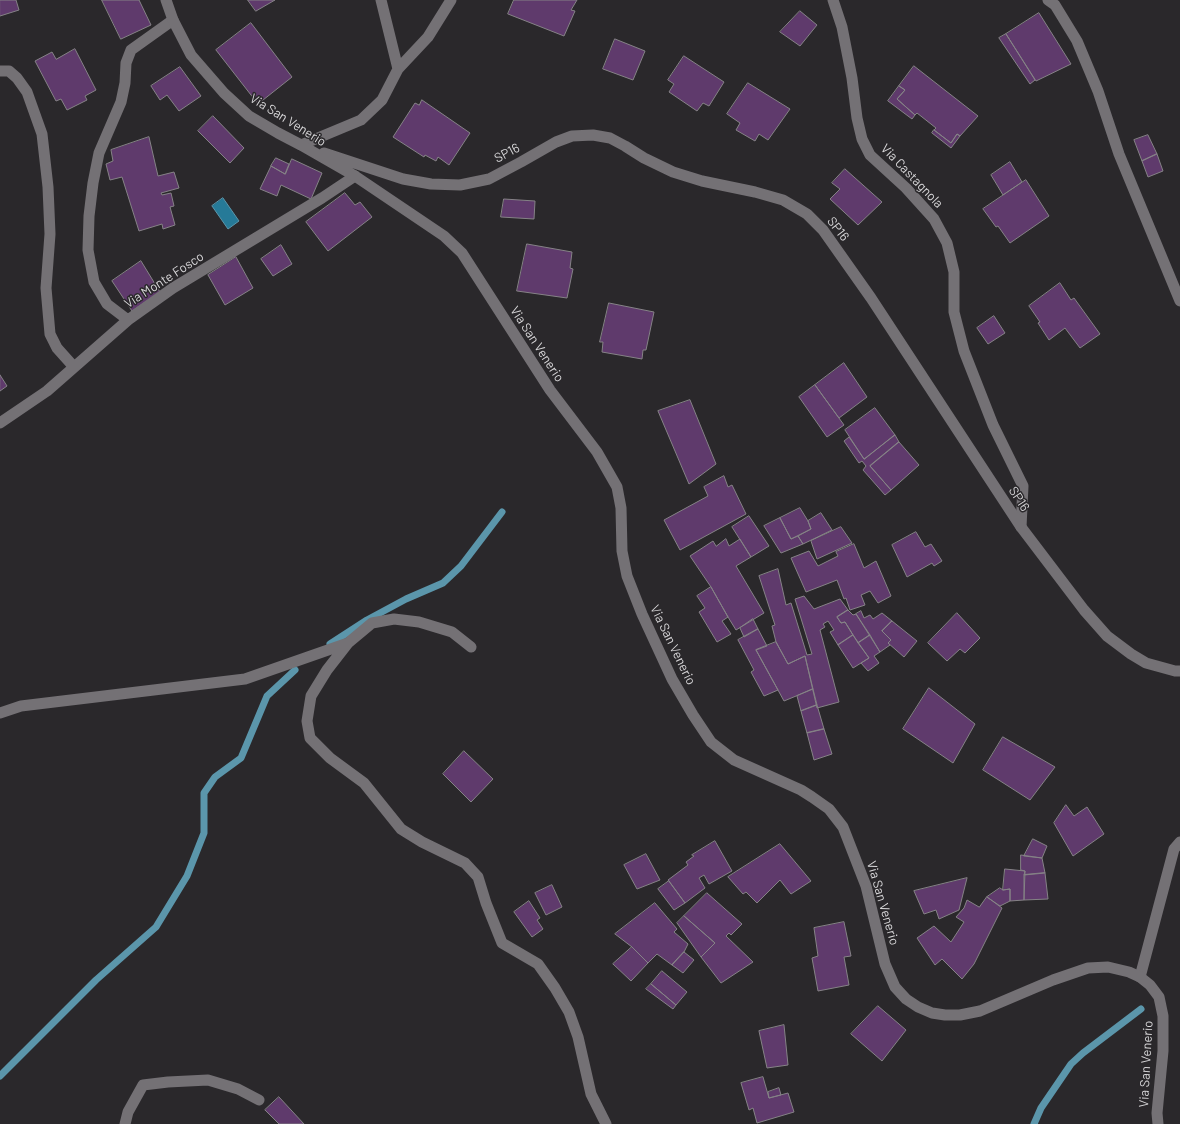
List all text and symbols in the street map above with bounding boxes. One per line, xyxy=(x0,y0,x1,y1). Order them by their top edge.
street label: Via San Venerio xyxy=(247,90,329,150)
street label: SP16 xyxy=(492,140,522,166)
street label: Via Castagnola xyxy=(878,141,946,211)
street label: SP16 xyxy=(824,214,852,244)
street label: Via Monte Fosco xyxy=(121,248,207,312)
street label: Via San Venerio xyxy=(507,303,567,385)
street label: SP16 xyxy=(1005,484,1033,514)
street label: Via San Venerio xyxy=(647,603,699,687)
street label: Via San Venerio xyxy=(864,859,902,947)
street label: Via San Venerio xyxy=(1136,1020,1156,1108)

